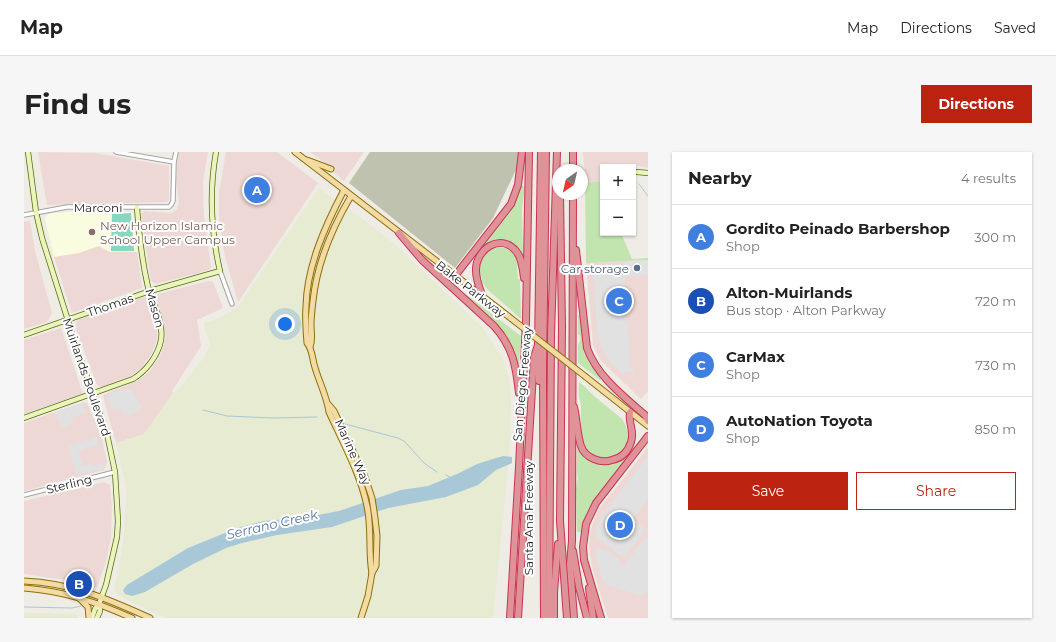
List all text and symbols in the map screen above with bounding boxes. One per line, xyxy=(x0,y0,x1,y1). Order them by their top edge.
text: Map xyxy=(20,16,63,39)
text: Map xyxy=(847,19,878,37)
text: Directions xyxy=(900,19,972,37)
text: Saved xyxy=(994,19,1036,37)
button: Directions xyxy=(921,85,1032,123)
text: Find us xyxy=(24,87,131,121)
north arrow xyxy=(552,164,588,200)
map controls xyxy=(600,164,636,236)
button: + xyxy=(600,164,636,200)
text: Nearby xyxy=(688,168,752,188)
text: 4 results xyxy=(961,170,1016,186)
pin: A xyxy=(244,175,270,205)
street label: Marconi xyxy=(74,200,122,215)
button: − xyxy=(600,200,636,236)
place label: New Horizon Islamic School Upper Campus xyxy=(100,218,235,247)
text: Gordito Peinado Barbershop xyxy=(726,219,950,238)
marker: New Horizon Islamic School Upper Campus xyxy=(87,227,97,237)
text: A xyxy=(696,229,706,245)
text: 300 m xyxy=(974,229,1016,245)
text: Shop xyxy=(726,238,760,254)
street label: Bake Parkway xyxy=(433,257,509,321)
place label: Car storage xyxy=(561,261,629,276)
marker: Car storage xyxy=(632,263,642,273)
text: Alton-Muirlands xyxy=(726,283,852,302)
pin: C xyxy=(606,286,632,316)
street label: Mason xyxy=(142,287,168,329)
street label: Thomas xyxy=(85,290,135,320)
text: B xyxy=(696,293,706,309)
text: 720 m xyxy=(975,293,1016,309)
text: Bus stop · Alton Parkway xyxy=(726,302,886,318)
your location xyxy=(275,314,295,334)
street label: Muirlands Boulevard xyxy=(60,316,114,438)
street label: San Diego Freeway xyxy=(510,325,535,442)
text: CarMax xyxy=(726,347,785,366)
text: C xyxy=(696,357,706,373)
text: 730 m xyxy=(975,357,1016,373)
text: Shop xyxy=(726,366,760,382)
text: AutoNation Toyota xyxy=(726,411,873,430)
street label: Marine Way xyxy=(332,417,374,488)
text: D xyxy=(696,421,706,437)
text: 850 m xyxy=(975,421,1016,437)
text: Shop xyxy=(726,430,760,446)
street label: Santa Ana Freeway xyxy=(521,460,536,575)
street label: Sterling xyxy=(44,471,94,497)
button: Save xyxy=(688,472,848,510)
button: Share xyxy=(856,472,1016,510)
water label: Serrano Creek xyxy=(225,505,320,542)
pin: D xyxy=(607,510,633,540)
pin: B xyxy=(66,569,92,599)

